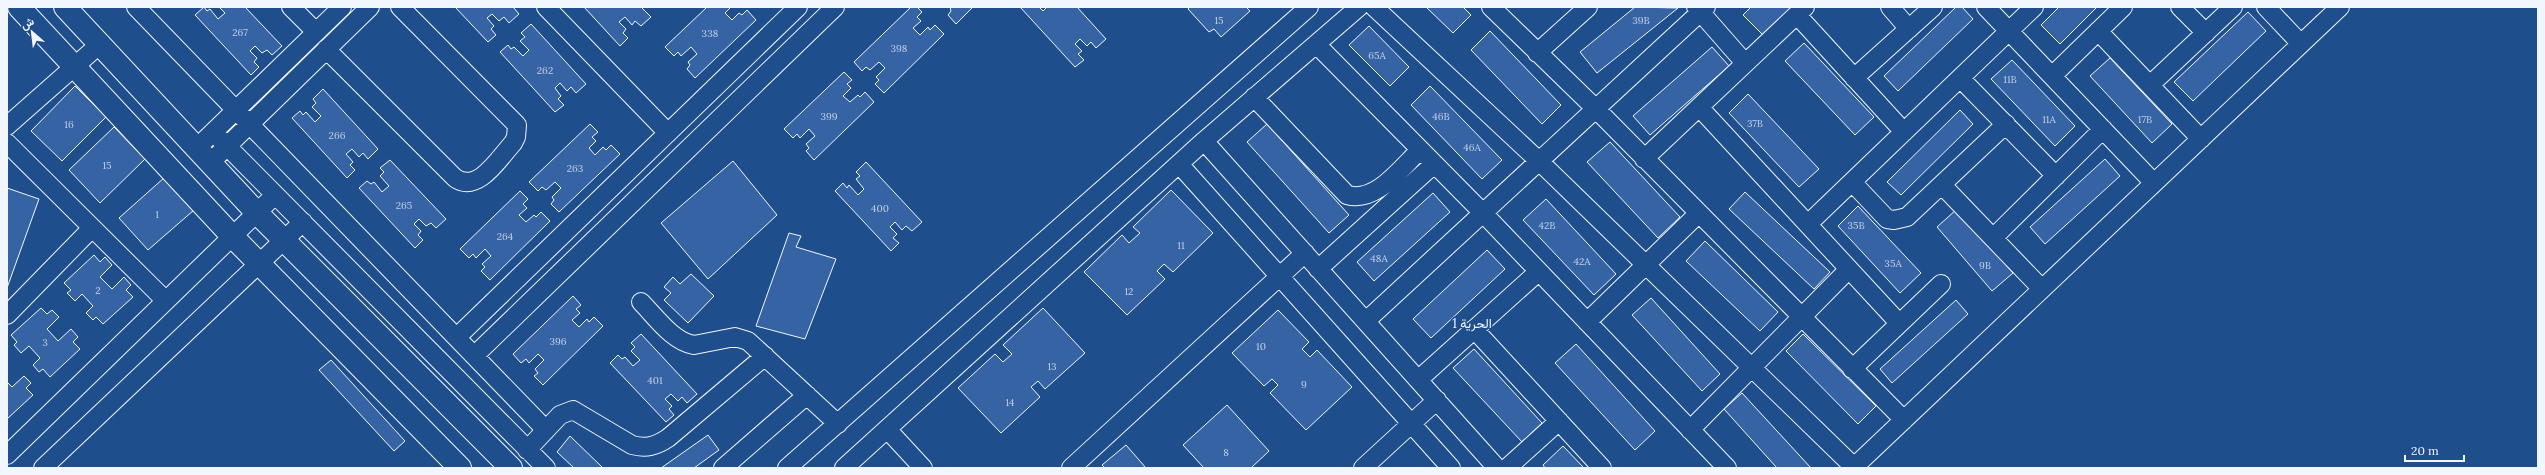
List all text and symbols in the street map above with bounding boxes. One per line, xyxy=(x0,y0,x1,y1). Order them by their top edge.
north arrow xyxy=(12,12,52,52)
text: ش xyxy=(18,14,36,32)
house number: 15 xyxy=(1214,14,1224,27)
house number: 39B xyxy=(1632,14,1650,27)
house number: 267 xyxy=(232,26,248,39)
house number: 338 xyxy=(702,27,719,40)
house number: 398 xyxy=(891,42,908,55)
house number: 65A xyxy=(1368,49,1386,62)
house number: 262 xyxy=(537,64,553,77)
house number: 11B xyxy=(2003,73,2017,86)
house number: 399 xyxy=(820,110,838,123)
house number: 46B xyxy=(1432,110,1450,123)
house number: 11A xyxy=(2042,113,2057,126)
house number: 17B xyxy=(2138,113,2152,126)
house number: 37B xyxy=(1747,117,1763,130)
house number: 16 xyxy=(64,118,74,131)
house number: 266 xyxy=(329,129,346,142)
house number: 46A xyxy=(1463,141,1481,154)
house number: 15 xyxy=(102,159,112,172)
house number: 263 xyxy=(567,162,584,175)
house number: 265 xyxy=(396,199,412,212)
house number: 400 xyxy=(871,202,889,215)
house number: 1 xyxy=(155,208,159,221)
house number: 42B xyxy=(1538,219,1556,232)
house number: 35B xyxy=(1847,219,1865,232)
house number: 264 xyxy=(497,230,514,243)
house number: 11 xyxy=(1177,239,1185,252)
house number: 48A xyxy=(1370,252,1388,265)
house number: 42A xyxy=(1573,255,1591,268)
house number: 35A xyxy=(1884,257,1902,270)
house number: 9B xyxy=(1979,259,1991,272)
house number: 2 xyxy=(95,284,101,297)
house number: 12 xyxy=(1124,285,1134,298)
district label: الحرية 1 xyxy=(1452,315,1492,332)
house number: 396 xyxy=(549,335,567,348)
house number: 3 xyxy=(42,336,48,349)
house number: 10 xyxy=(1256,340,1266,353)
house number: 13 xyxy=(1047,360,1057,373)
house number: 401 xyxy=(647,374,663,387)
house number: 9 xyxy=(1301,378,1307,391)
house number: 14 xyxy=(1005,396,1015,409)
scale bar xyxy=(2405,437,2464,463)
text: 20 m xyxy=(2411,443,2439,458)
house number: 8 xyxy=(1223,446,1229,459)

